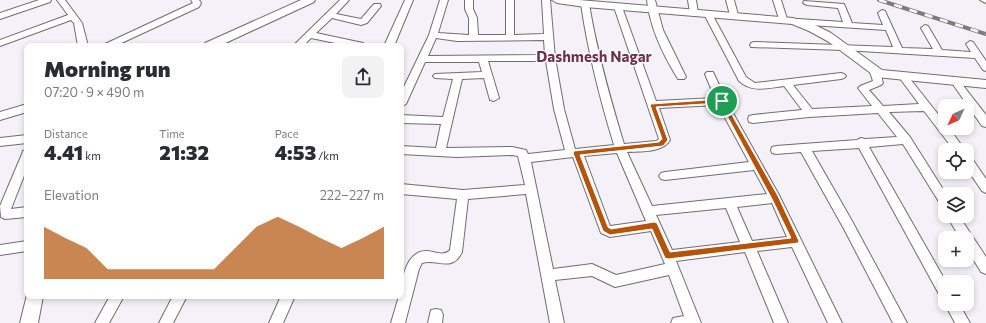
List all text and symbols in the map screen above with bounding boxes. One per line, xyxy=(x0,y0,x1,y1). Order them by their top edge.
district label: Dashmesh Nagar xyxy=(536,47,652,65)
text: Morning run xyxy=(44,55,171,82)
button: share xyxy=(342,56,384,98)
text: 07:20 · 9 × 490 m xyxy=(44,84,144,100)
pin xyxy=(705,84,739,118)
icon: arrive xyxy=(711,90,733,112)
north arrow xyxy=(938,99,974,135)
map controls xyxy=(938,99,974,311)
text: Distance xyxy=(44,127,88,140)
text: Time xyxy=(159,127,185,140)
text: Pace xyxy=(275,127,299,140)
text: 4.41 xyxy=(44,140,83,164)
text: 21:32 xyxy=(159,140,209,164)
text: 4:53 xyxy=(275,140,316,164)
button: locate xyxy=(938,143,974,179)
text: km xyxy=(83,149,101,162)
text: /km xyxy=(316,149,339,162)
text: Elevation xyxy=(44,187,99,203)
text: 222–227 m xyxy=(320,187,384,203)
button: layers xyxy=(938,187,974,223)
button: + xyxy=(938,231,974,267)
button: − xyxy=(938,275,974,311)

